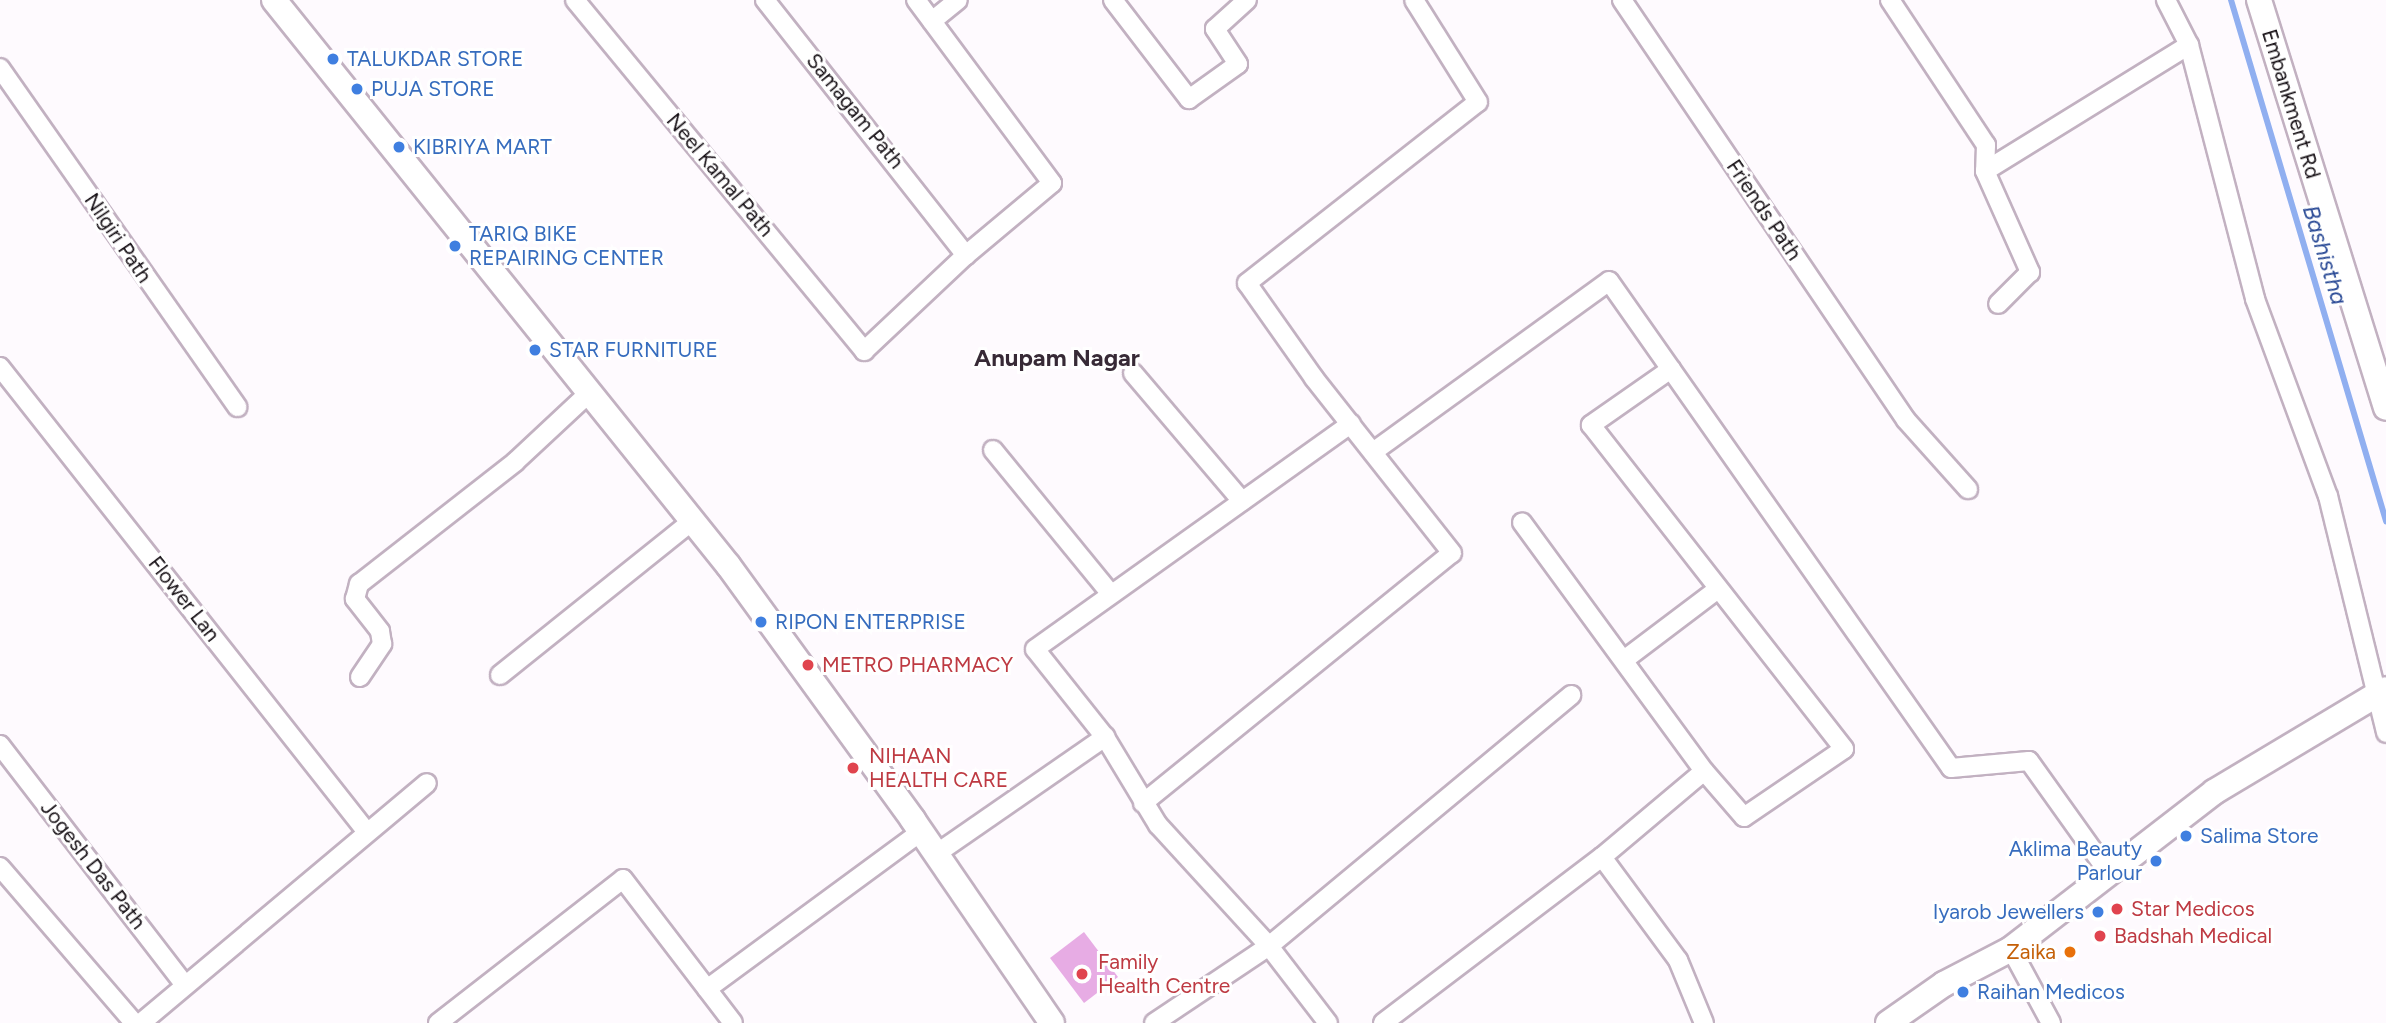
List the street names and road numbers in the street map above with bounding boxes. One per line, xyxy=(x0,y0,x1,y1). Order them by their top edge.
street label: Embankment Rd xyxy=(2256,26,2326,182)
street label: Samagam Path xyxy=(801,48,909,174)
street label: Neel Kamal Path xyxy=(661,108,779,242)
street label: Friends Path xyxy=(1721,155,1807,265)
street label: Nilgiri Path xyxy=(79,189,157,287)
street label: Flower Lan xyxy=(143,551,225,647)
street label: Jogesh Das Path xyxy=(35,796,151,934)

